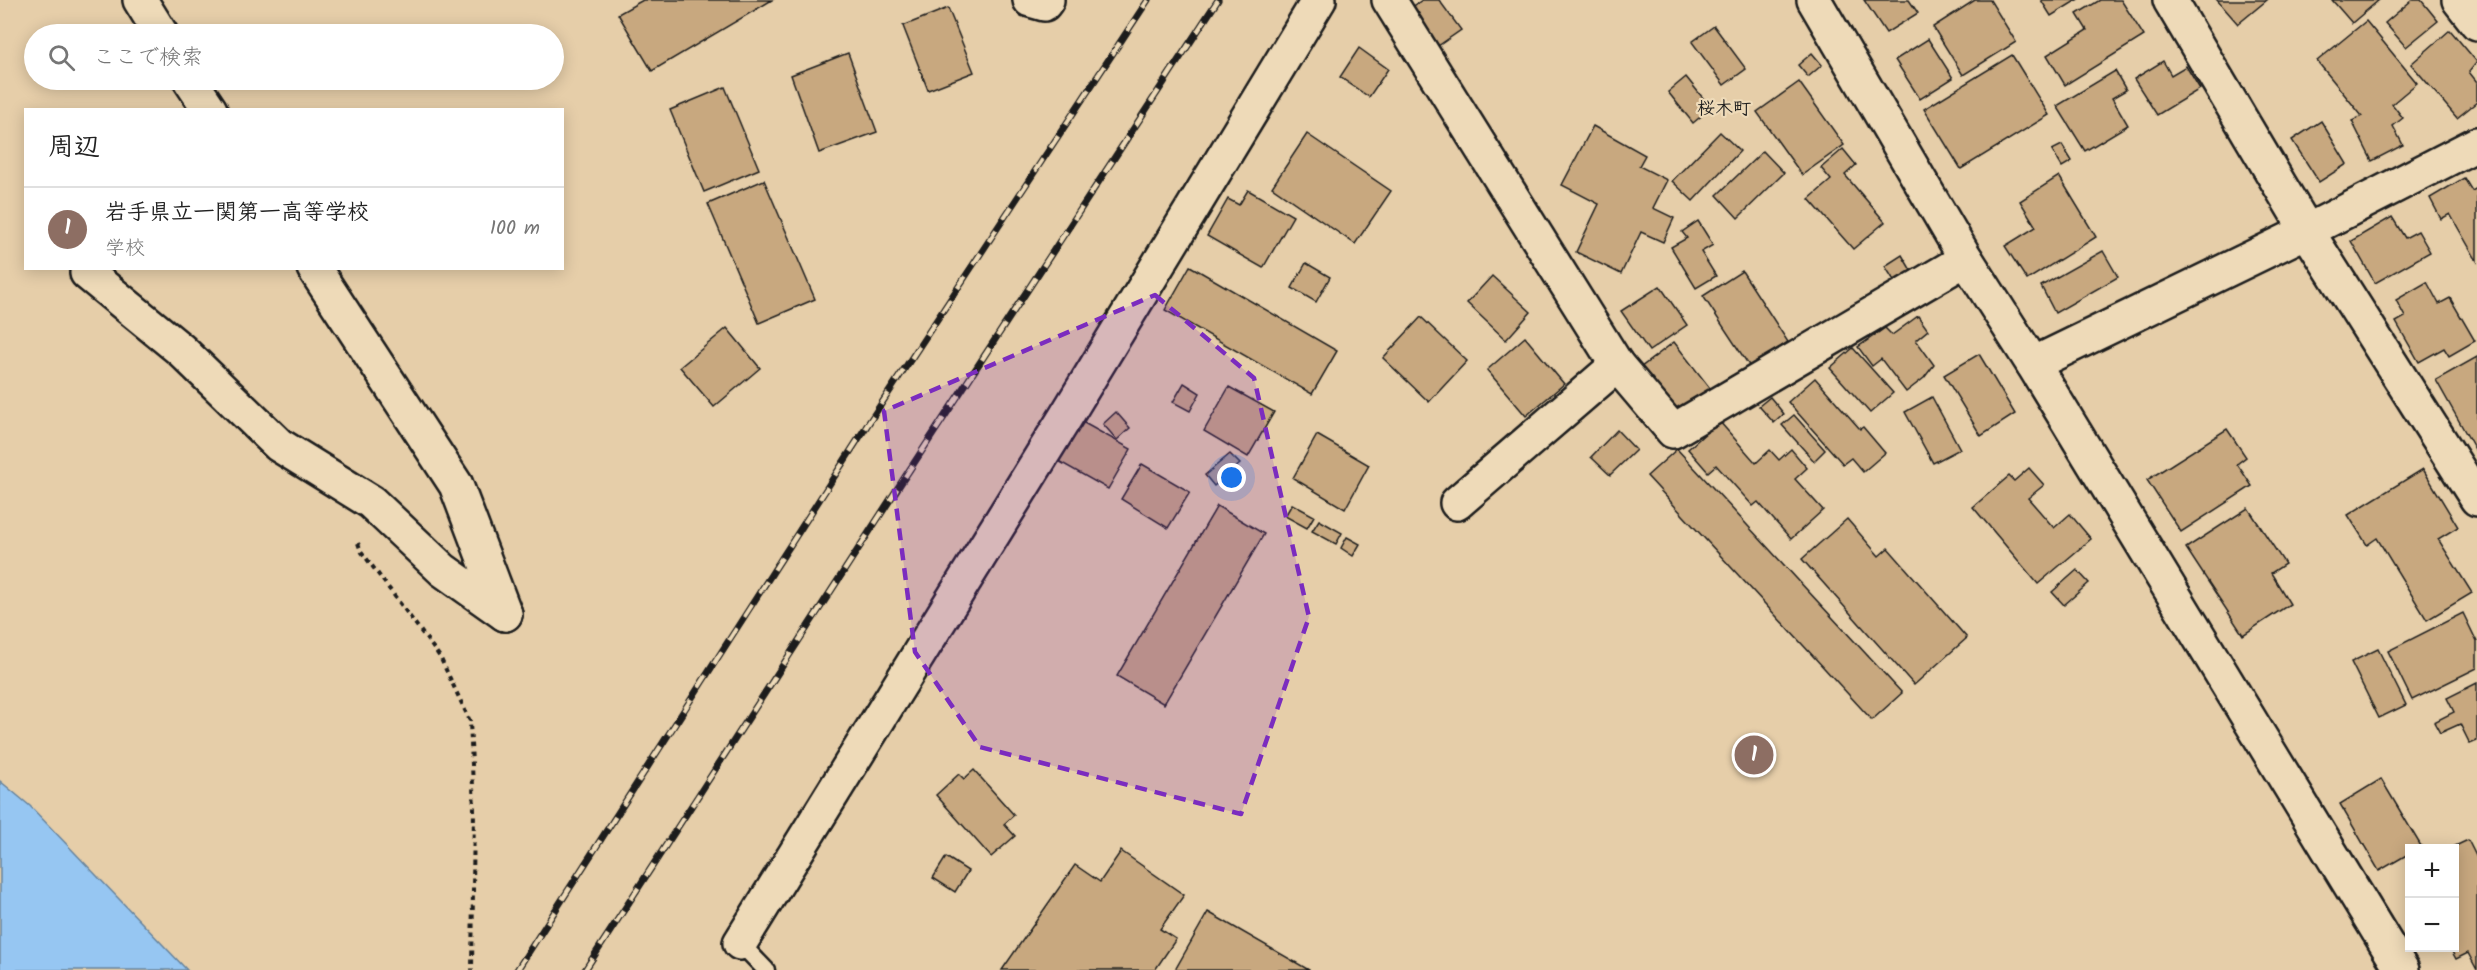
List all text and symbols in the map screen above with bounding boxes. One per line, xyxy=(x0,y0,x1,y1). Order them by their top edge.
search box xyxy=(24,24,564,90)
icon: search xyxy=(45,41,78,74)
text: ここで検索 xyxy=(93,41,203,76)
district label: 桜木町 xyxy=(1697,95,1751,124)
text: 周辺 xyxy=(48,127,100,169)
text: 岩手県立一関第一高等学校 xyxy=(105,196,369,231)
text: 1 xyxy=(64,213,71,245)
text: 100 m xyxy=(490,213,540,245)
text: 学校 xyxy=(105,233,145,265)
your location xyxy=(1217,463,1246,492)
pin: 1 xyxy=(1734,732,1774,777)
map controls xyxy=(2405,844,2459,952)
button: + xyxy=(2405,844,2459,898)
button: − xyxy=(2405,898,2459,952)

